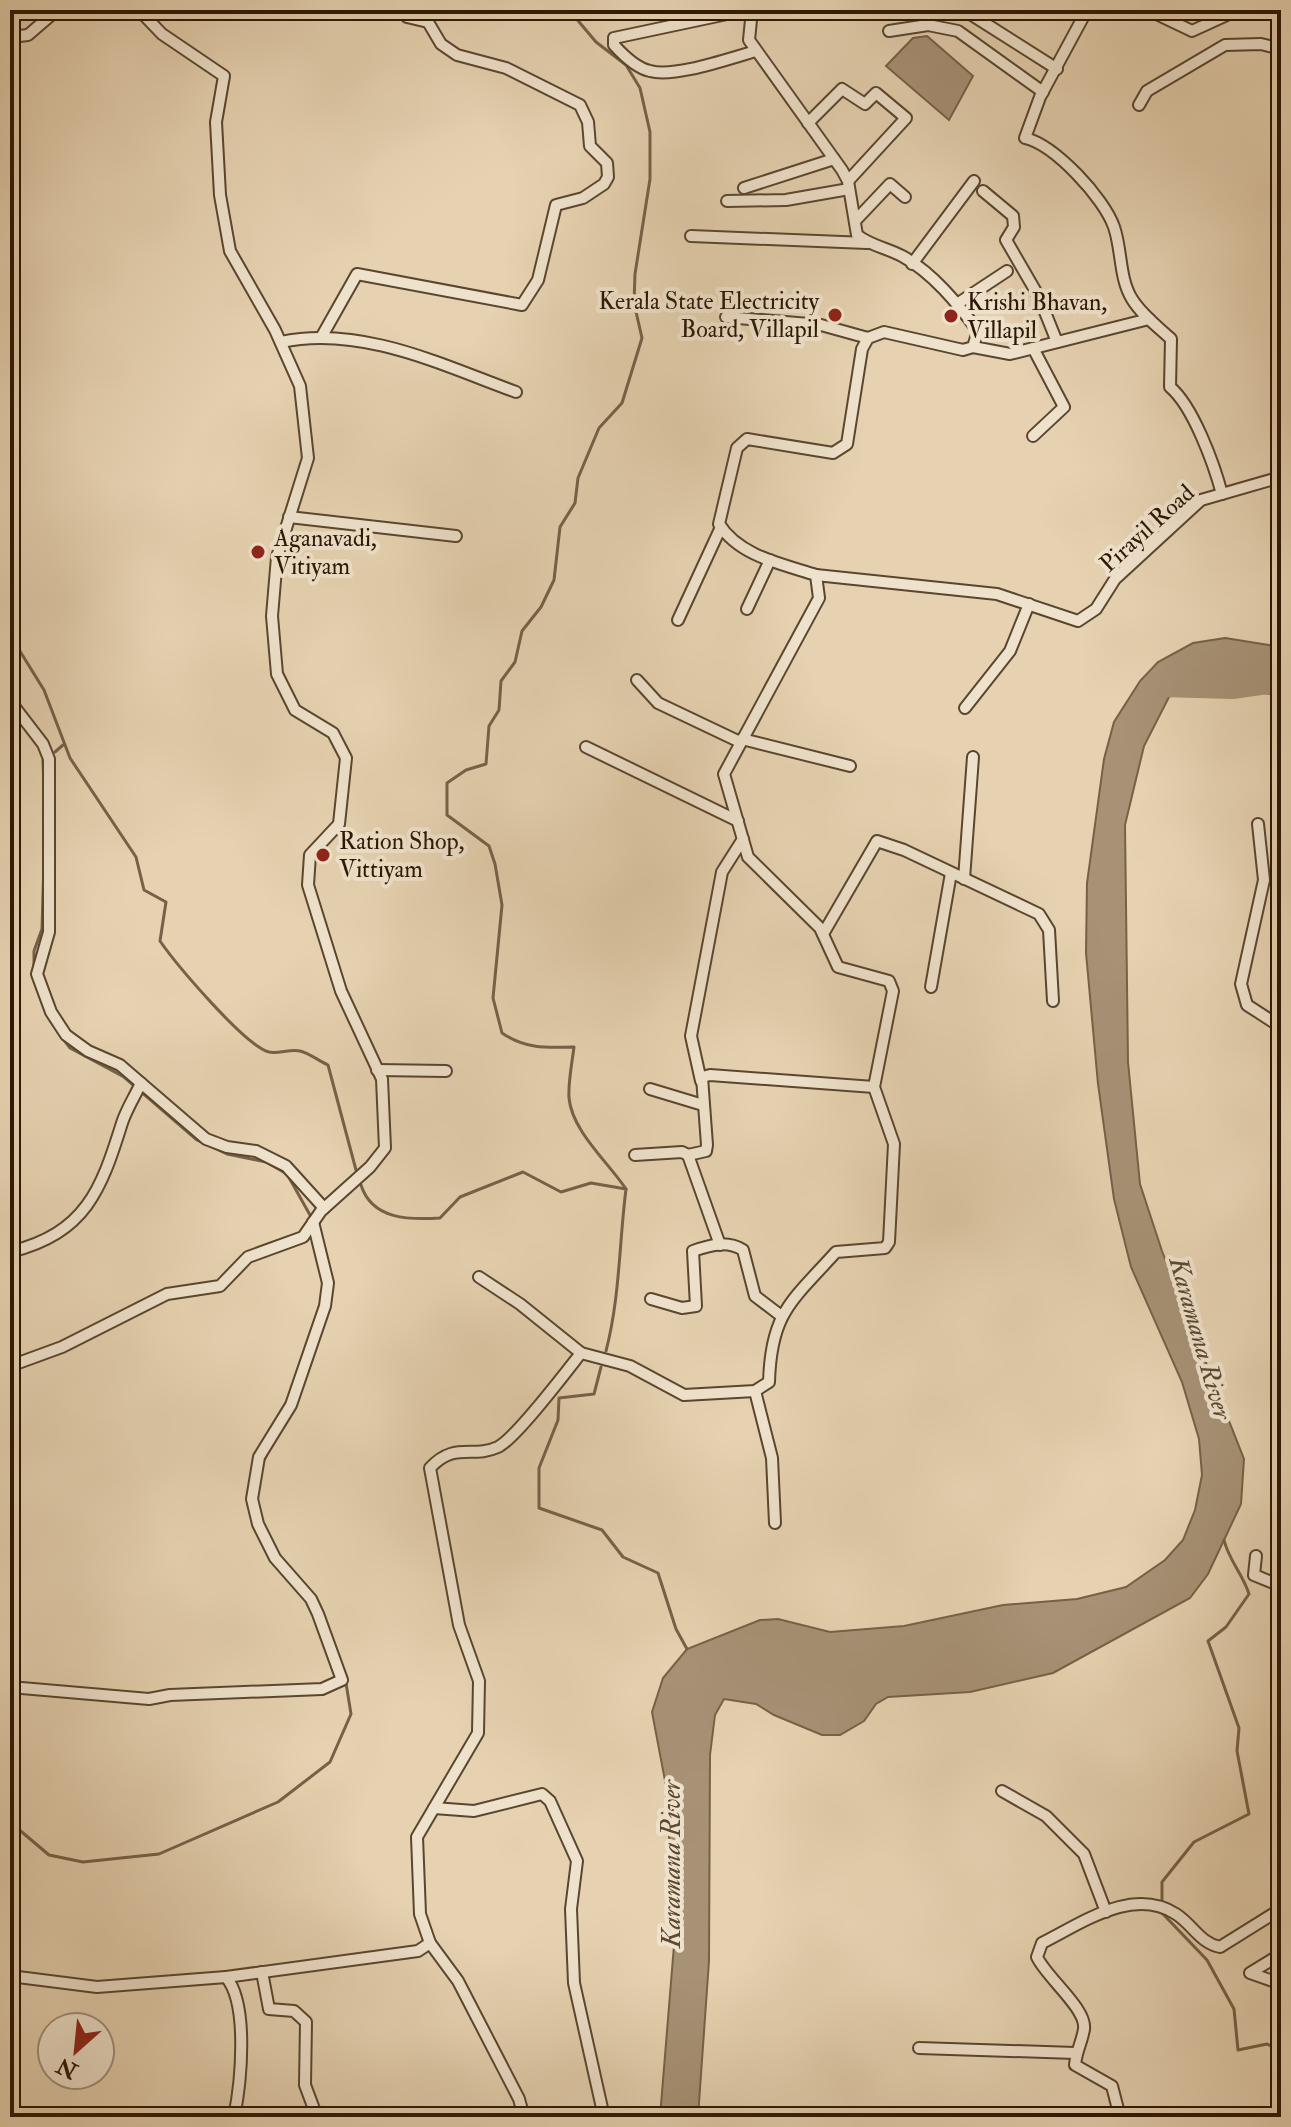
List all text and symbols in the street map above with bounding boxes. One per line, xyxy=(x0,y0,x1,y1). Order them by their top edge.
place label: Kerala State Electricity Board, Villapil xyxy=(598,286,819,345)
place label: Krishi Bhavan, Villapil xyxy=(967,287,1107,346)
marker: Kerala State Electricity Board, Villapil xyxy=(826,306,844,324)
marker: Krishi Bhavan, Villapil xyxy=(942,307,960,325)
street label: Pirayil Road xyxy=(1093,478,1201,579)
place label: Aganavadi, Vitiyam xyxy=(273,523,377,582)
marker: Aganavadi, Vitiyam xyxy=(249,543,267,561)
place label: Ration Shop, Vittiyam xyxy=(339,826,464,885)
marker: Ration Shop, Vittiyam xyxy=(314,846,332,864)
water label: Karamana River xyxy=(1161,1251,1239,1424)
water label: Karamana River xyxy=(656,1779,688,1950)
north arrow xyxy=(36,2011,116,2091)
text: N xyxy=(52,2051,83,2085)

